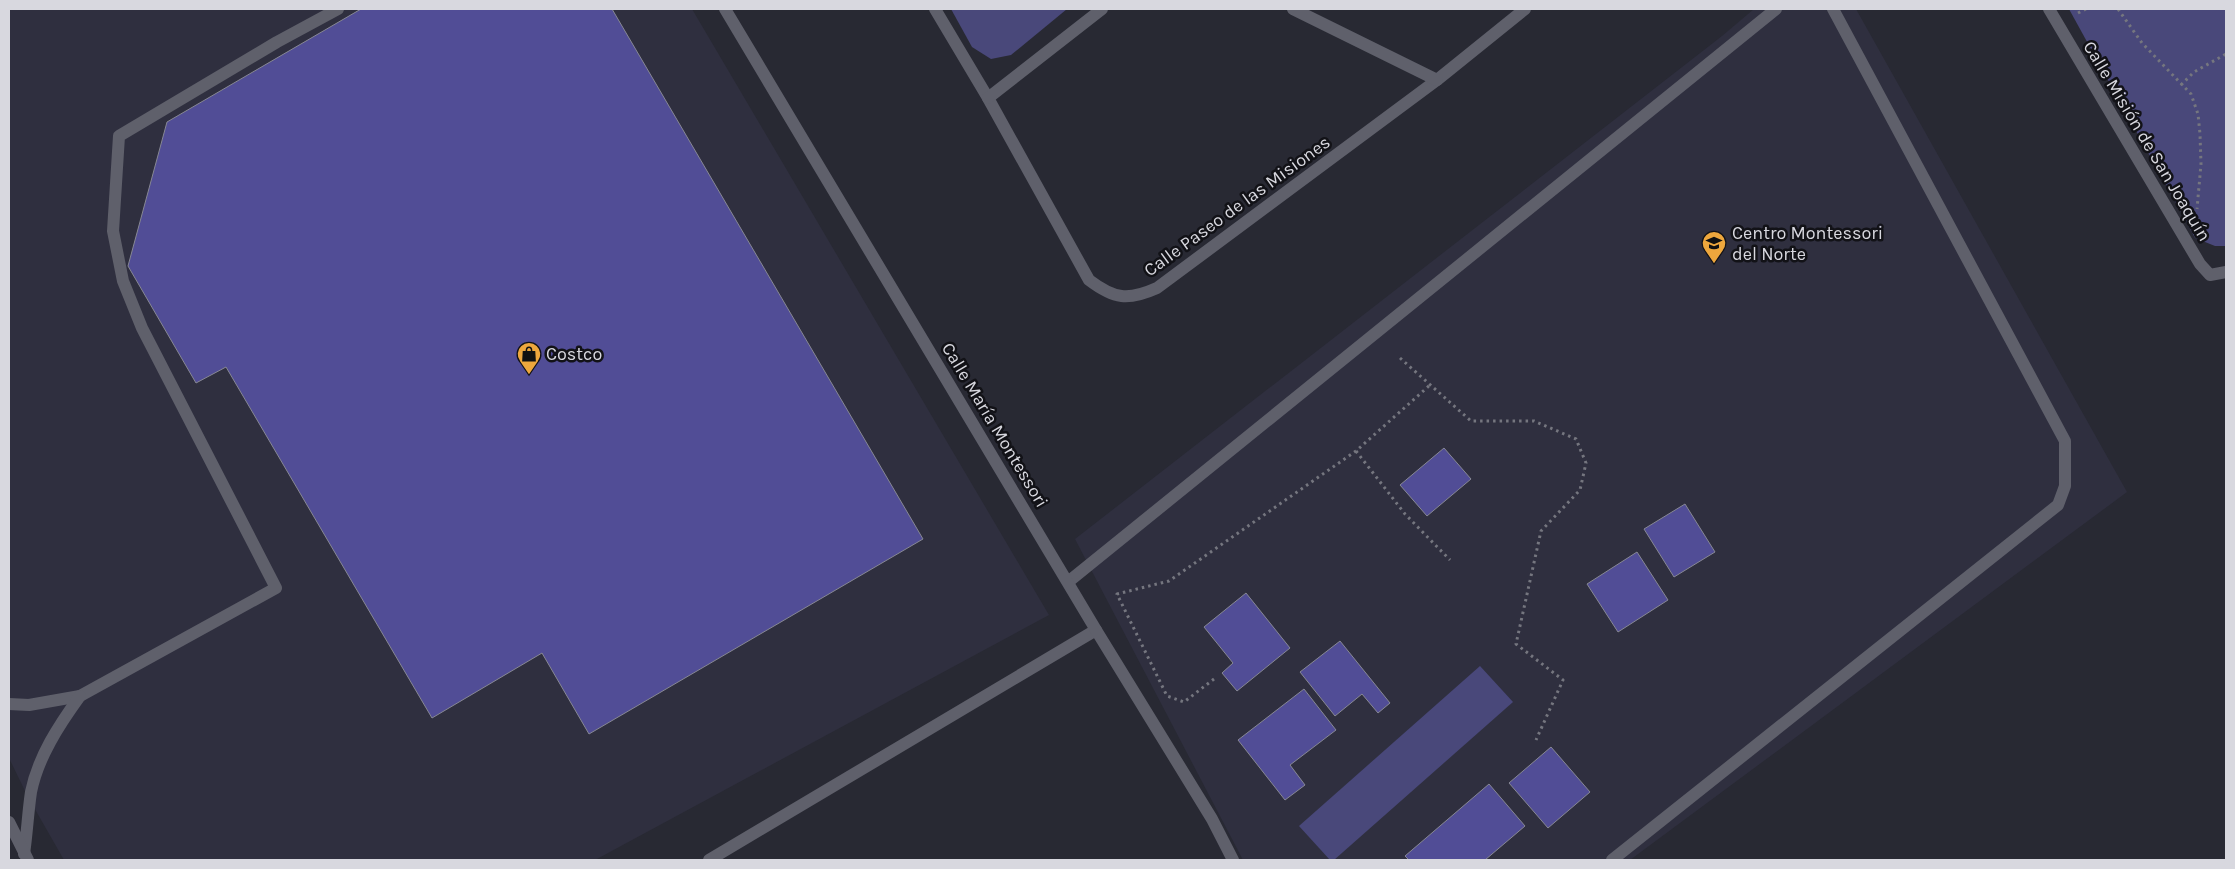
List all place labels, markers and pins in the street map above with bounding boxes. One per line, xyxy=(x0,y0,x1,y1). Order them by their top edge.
place label: Centro Montessori del Norte xyxy=(1732,222,1883,265)
school or university icon: Centro Montessori del Norte xyxy=(1701,230,1727,264)
shop icon: Costco xyxy=(516,341,542,375)
place label: Costco xyxy=(546,343,602,365)

